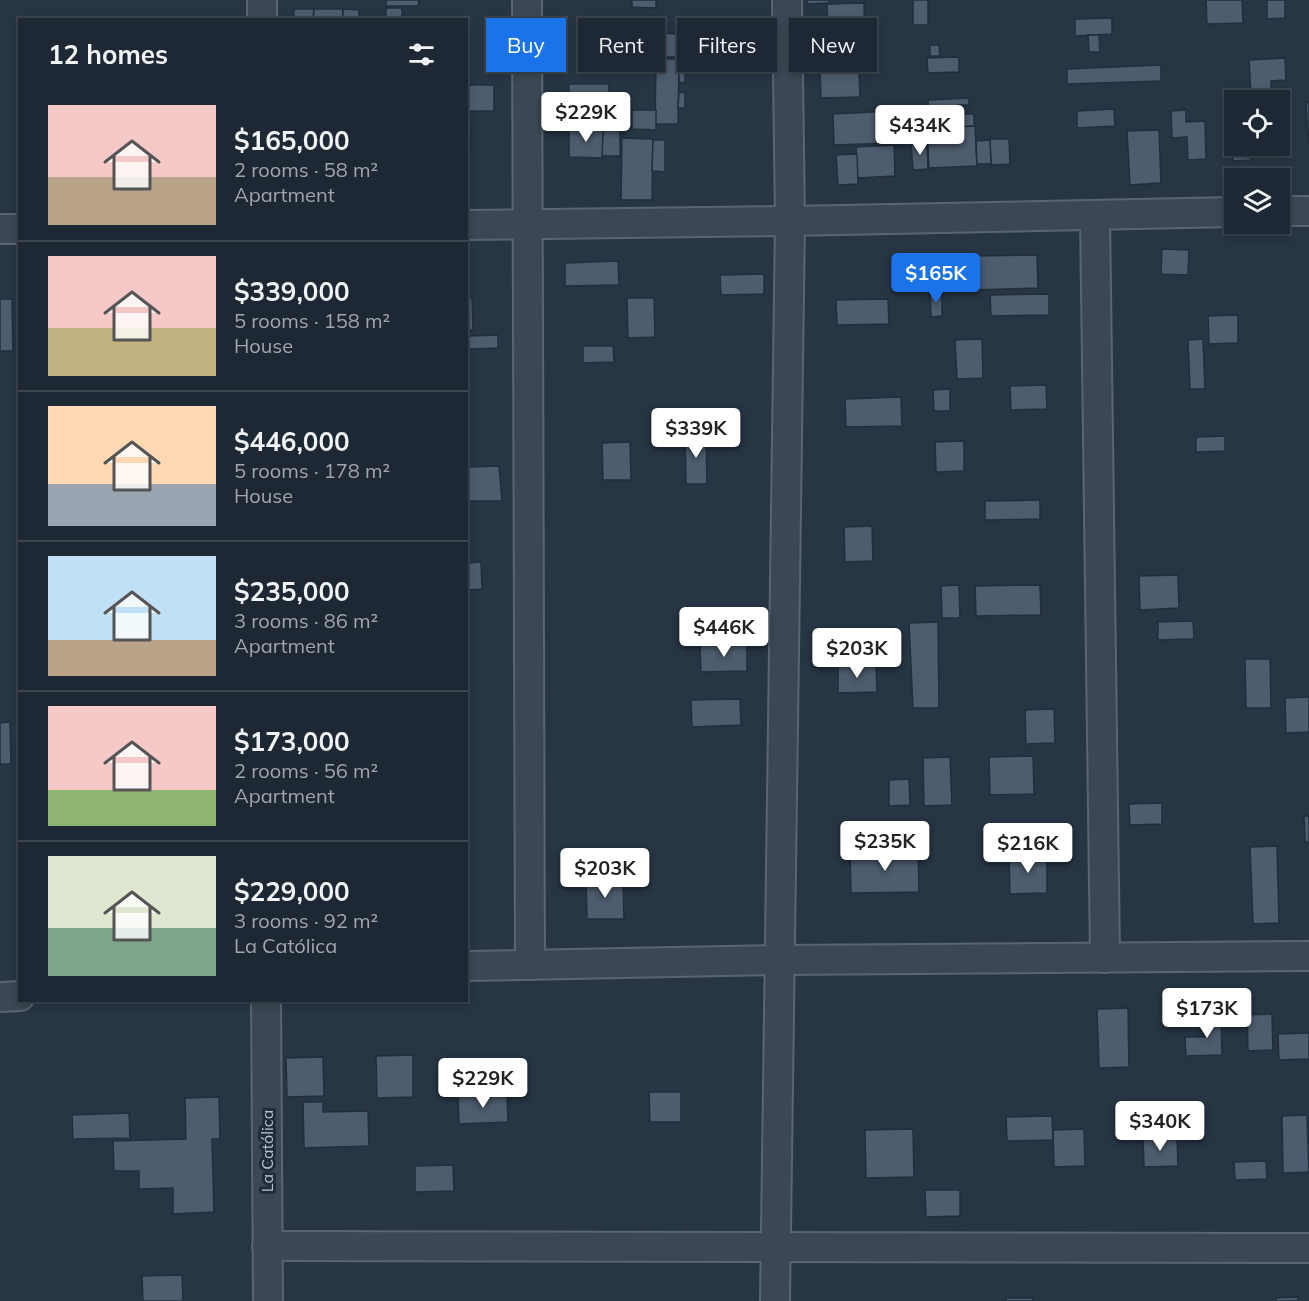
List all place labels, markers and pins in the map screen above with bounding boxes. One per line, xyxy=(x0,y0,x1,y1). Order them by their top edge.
pin: $229K xyxy=(544,92,628,143)
pin: $434K xyxy=(878,105,962,156)
pin: $165K xyxy=(894,253,978,304)
pin: $339K xyxy=(654,408,738,459)
pin: $446K xyxy=(682,607,766,658)
pin: $203K xyxy=(815,628,899,679)
pin: $235K xyxy=(843,821,927,872)
pin: $216K xyxy=(986,823,1070,874)
pin: $203K xyxy=(563,848,647,899)
pin: $173K xyxy=(1165,988,1249,1039)
pin: $229K xyxy=(441,1058,525,1109)
pin: $340K xyxy=(1118,1101,1202,1152)

